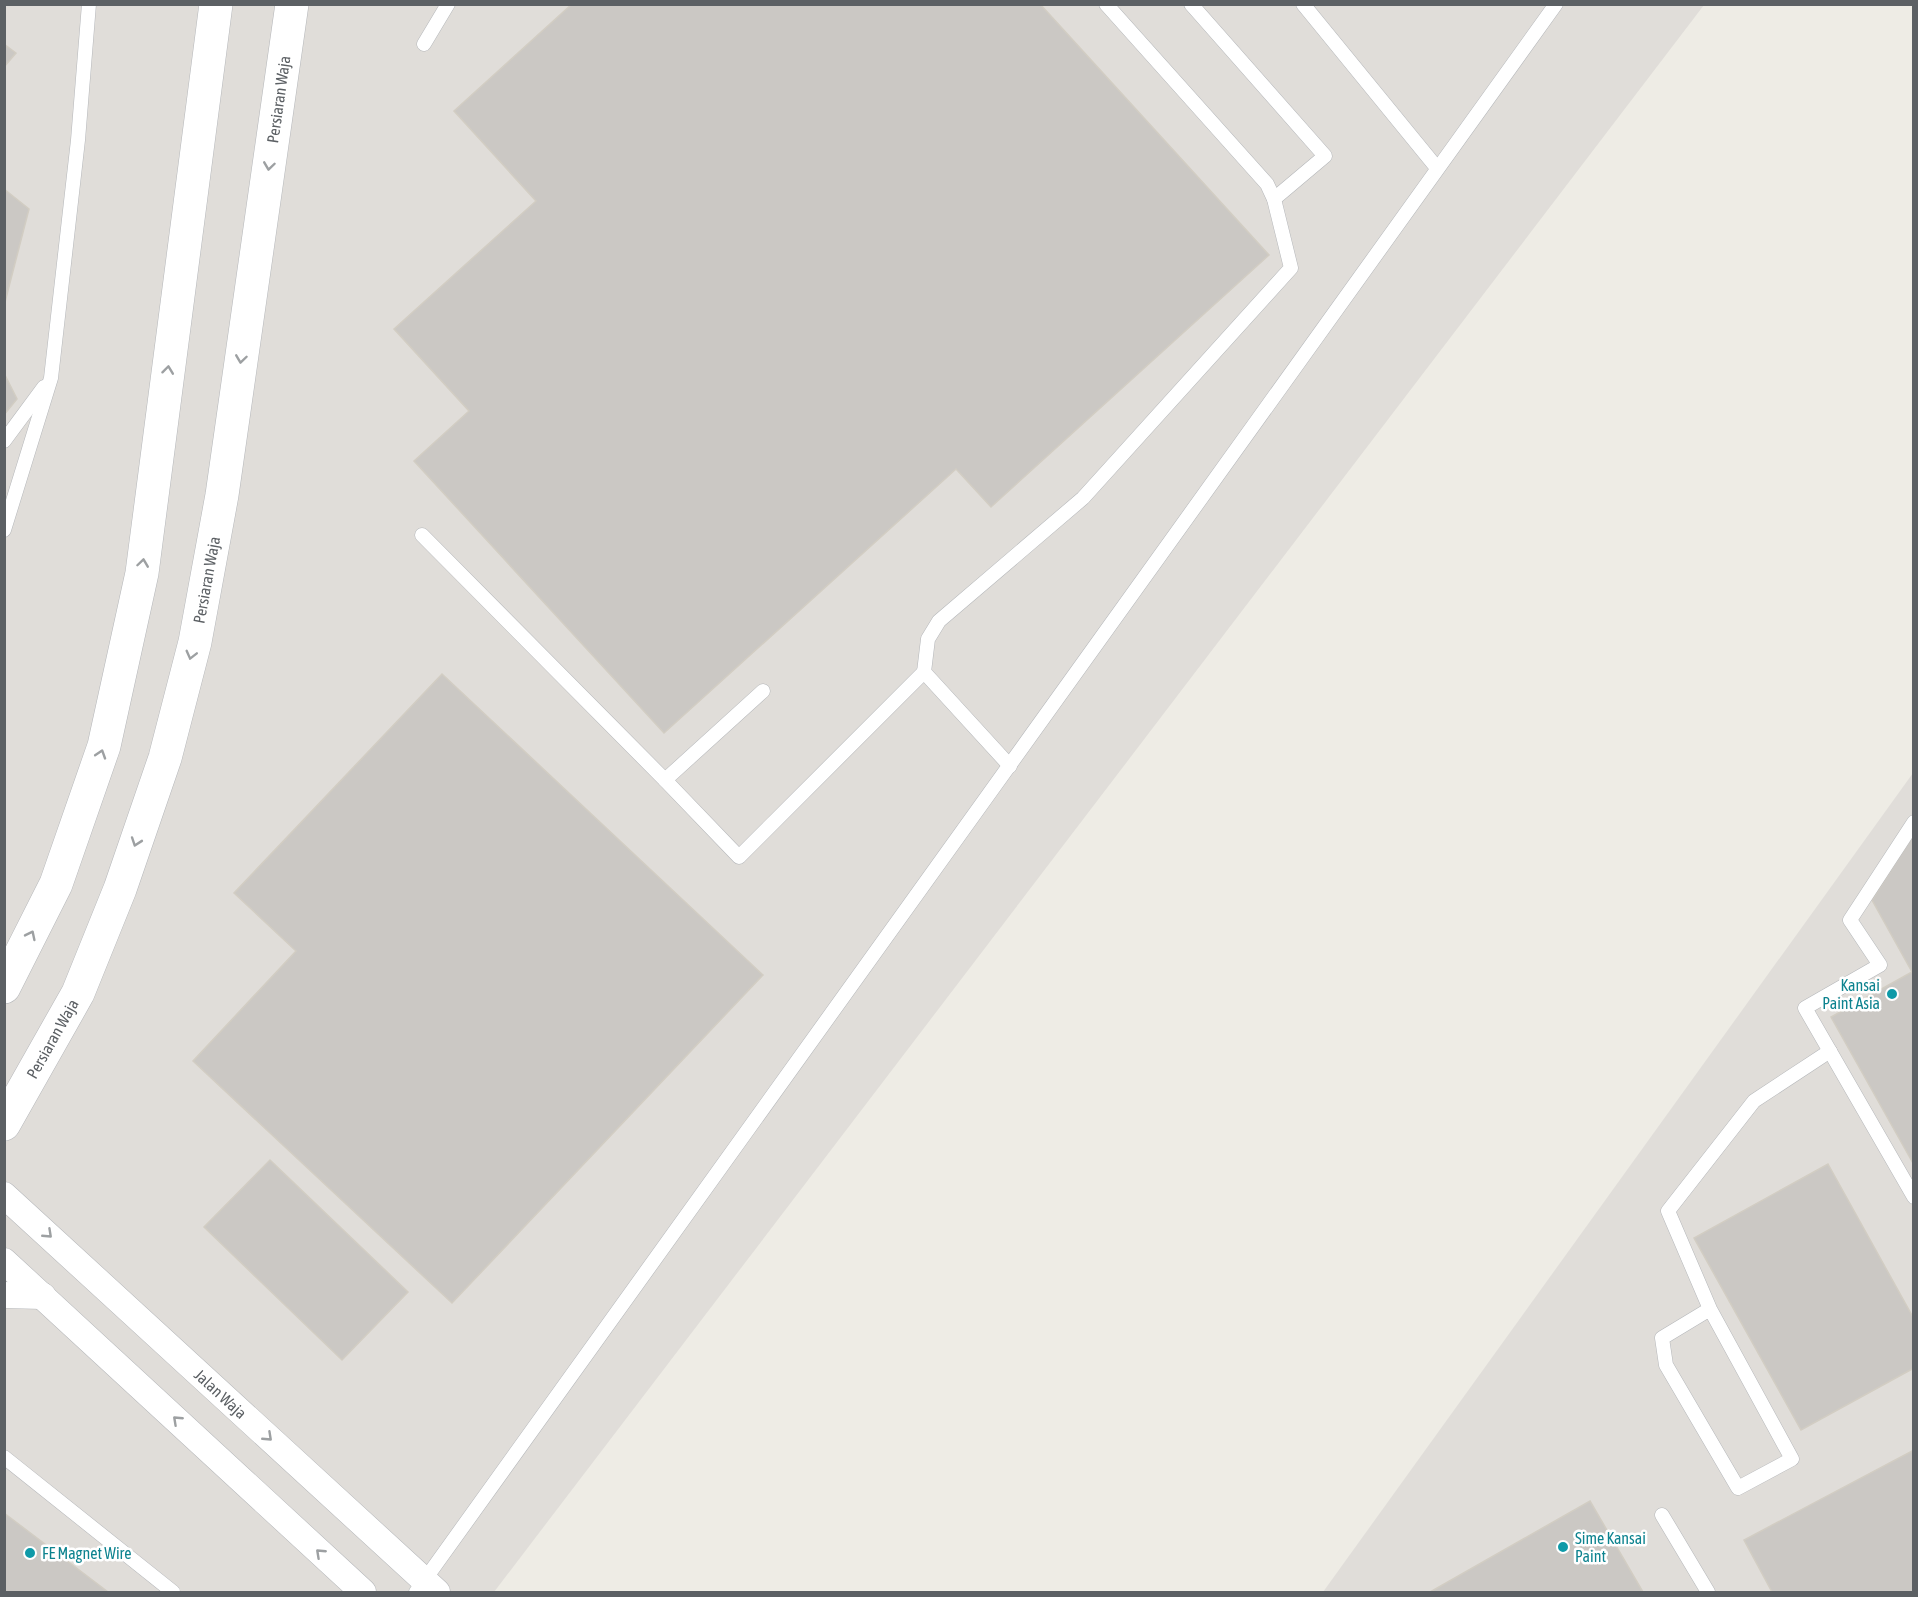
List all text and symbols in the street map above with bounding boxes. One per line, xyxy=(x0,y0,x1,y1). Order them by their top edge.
street label: Persiaran Waja xyxy=(263,55,294,144)
one-way arrow xyxy=(263,162,275,171)
one-way arrow xyxy=(236,355,248,364)
one-way arrow xyxy=(162,365,174,374)
street label: Persiaran Waja xyxy=(190,535,223,625)
one-way arrow xyxy=(136,559,149,568)
one-way arrow xyxy=(186,650,199,660)
one-way arrow xyxy=(94,749,106,759)
one-way arrow xyxy=(131,836,144,847)
one-way arrow xyxy=(23,930,35,941)
place label: Kansai Paint Asia xyxy=(1822,976,1880,1012)
marker: Kansai Paint Asia xyxy=(1885,987,1899,1001)
street label: Persiaran Waja xyxy=(23,996,82,1081)
one-way arrow xyxy=(41,1227,51,1238)
street label: Jalan Waja xyxy=(191,1365,250,1422)
one-way arrow xyxy=(173,1416,184,1427)
one-way arrow xyxy=(262,1430,272,1441)
place label: Sime Kansai Paint xyxy=(1575,1529,1646,1565)
marker: Sime Kansai Paint xyxy=(1556,1540,1570,1554)
place label: FE Magnet Wire xyxy=(42,1544,132,1563)
marker: FE Magnet Wire xyxy=(23,1546,37,1560)
one-way arrow xyxy=(316,1549,327,1560)

